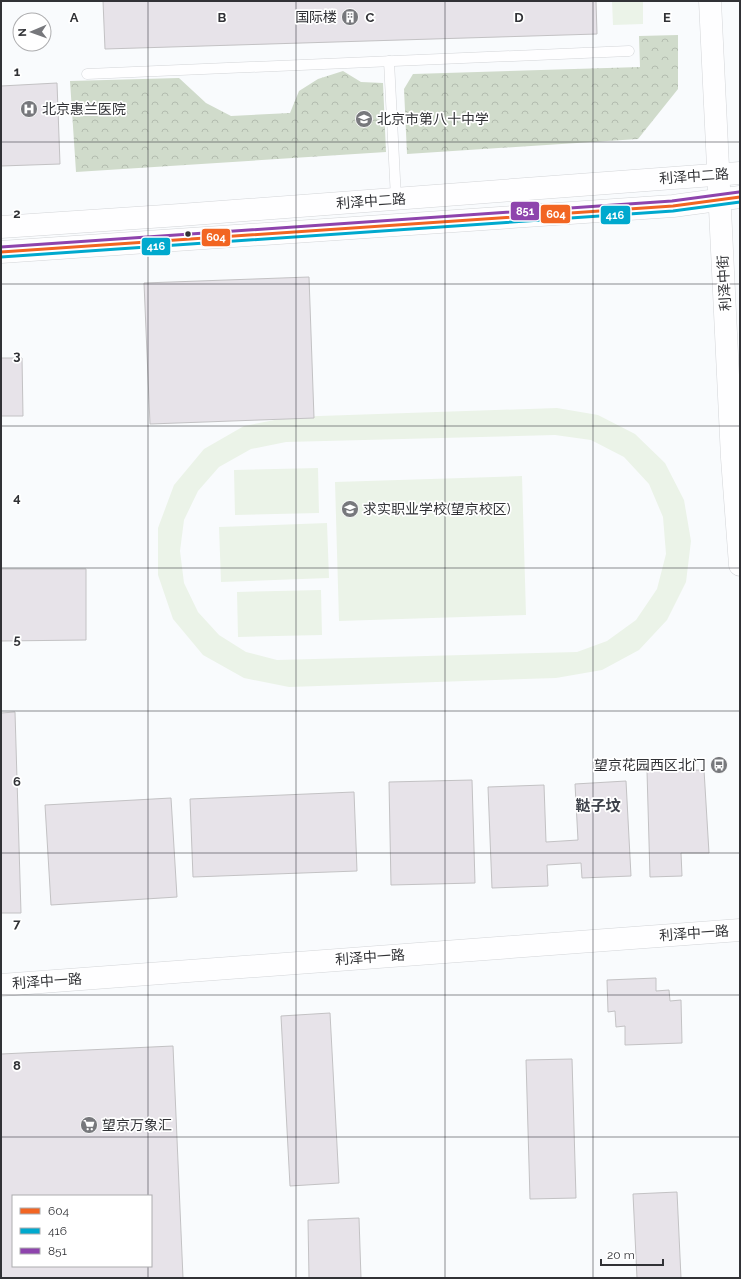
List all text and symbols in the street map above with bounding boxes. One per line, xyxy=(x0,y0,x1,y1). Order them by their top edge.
building icon: 国际楼 xyxy=(340,7,360,27)
place label: 国际楼 xyxy=(295,9,337,25)
text: A xyxy=(70,10,79,25)
text: B xyxy=(218,10,227,25)
text: C xyxy=(366,10,375,25)
text: D xyxy=(514,10,524,25)
text: E xyxy=(663,10,671,25)
north arrow xyxy=(12,12,52,52)
text: N xyxy=(16,28,29,37)
text: 1 xyxy=(14,64,21,79)
hospital icon: 北京惠兰医院 xyxy=(19,99,39,119)
place label: 北京惠兰医院 xyxy=(42,101,126,117)
school or university icon: 北京市第八十中学 xyxy=(354,109,374,129)
place label: 北京市第八十中学 xyxy=(377,111,489,127)
street label: 利泽中二路 xyxy=(659,166,729,186)
street label: 利泽中二路 xyxy=(336,191,406,211)
line badge: 851 xyxy=(510,201,540,221)
line badge: 604 xyxy=(540,204,571,224)
text: 851 xyxy=(516,205,535,218)
line badge: 416 xyxy=(600,205,631,225)
text: 2 xyxy=(13,206,21,221)
text: 604 xyxy=(546,208,566,221)
text: 416 xyxy=(606,209,625,222)
line badge: 604 xyxy=(201,228,231,247)
unlabelled marker xyxy=(183,229,193,239)
text: 604 xyxy=(206,231,226,244)
line badge: 416 xyxy=(141,237,171,256)
text: 416 xyxy=(147,240,166,253)
street label: 利泽中街 xyxy=(715,255,733,311)
text: 3 xyxy=(13,348,21,363)
text: 4 xyxy=(13,490,21,505)
school or university icon: 求实职业学校(望京校区) xyxy=(340,499,360,519)
place label: 求实职业学校(望京校区) xyxy=(363,501,511,517)
text: 5 xyxy=(13,632,21,647)
bus stop icon: 望京花园西区北门 xyxy=(709,755,729,775)
place label: 望京花园西区北门 xyxy=(594,757,706,773)
text: 6 xyxy=(13,774,21,789)
district label: 鞑子坟 xyxy=(575,797,621,815)
text: 7 xyxy=(13,916,21,931)
street label: 利泽中一路 xyxy=(659,923,729,943)
street label: 利泽中一路 xyxy=(335,947,405,967)
street label: 利泽中一路 xyxy=(12,971,82,991)
text: 8 xyxy=(13,1058,21,1073)
supermarket icon: 望京万象汇 xyxy=(79,1115,99,1135)
place label: 望京万象汇 xyxy=(102,1117,172,1133)
legend xyxy=(12,1195,152,1267)
text: 604 xyxy=(48,1204,70,1218)
text: 416 xyxy=(48,1224,67,1238)
scale bar xyxy=(601,1241,663,1267)
text: 851 xyxy=(48,1244,67,1258)
text: 20 m xyxy=(607,1248,635,1262)

